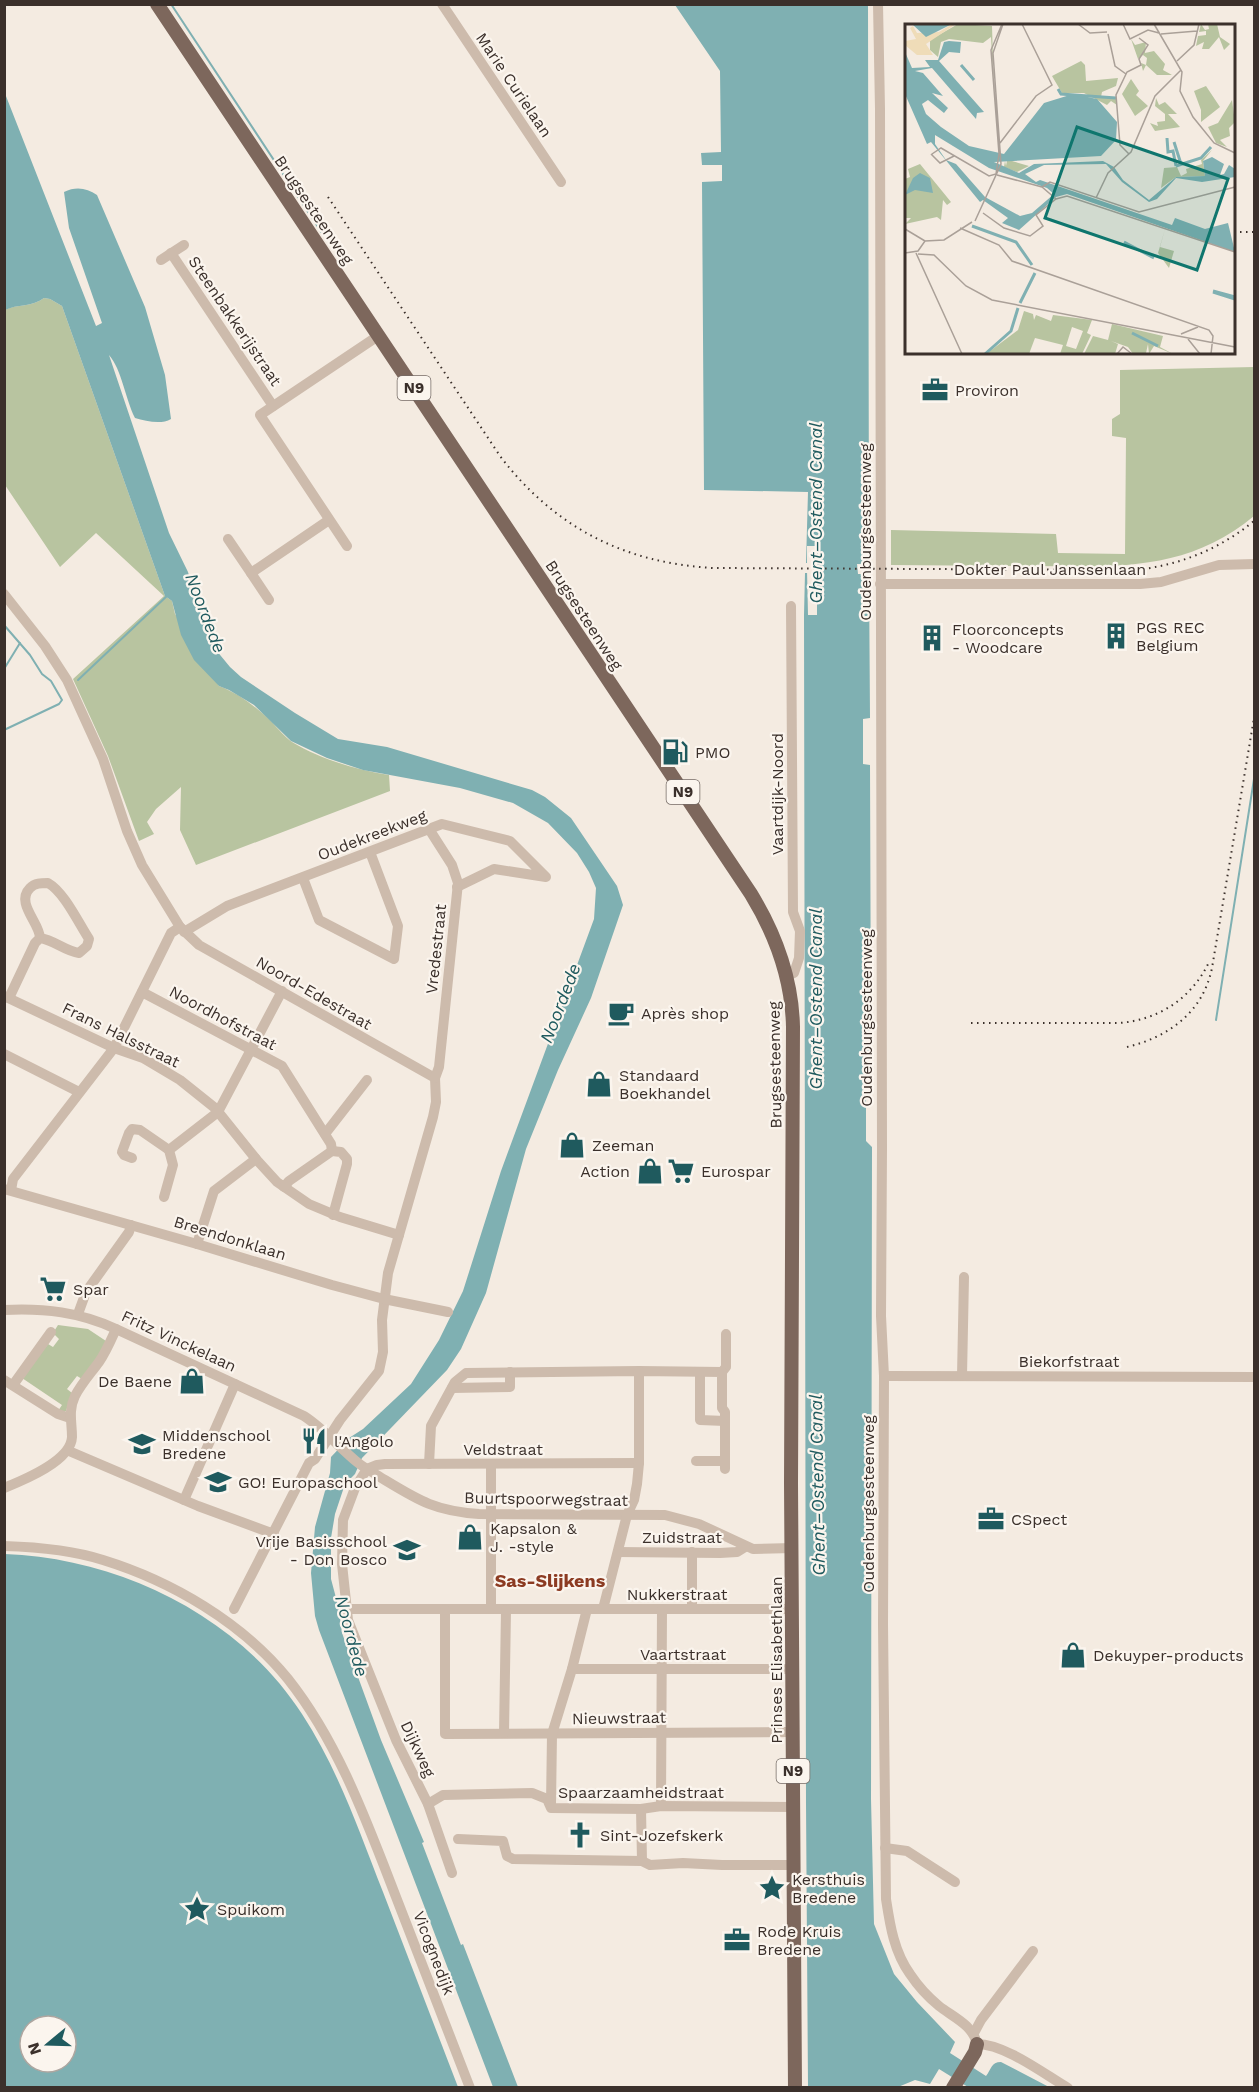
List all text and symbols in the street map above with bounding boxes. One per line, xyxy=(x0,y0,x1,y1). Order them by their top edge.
inset map xyxy=(905,24,1235,354)
street label: Marie Curielaan xyxy=(472,29,556,141)
street label: Brugsesteenweg xyxy=(271,152,358,268)
street label: Steenbakkerijstraat xyxy=(184,252,286,390)
office icon: Proviron xyxy=(920,375,950,405)
road number: N9 xyxy=(398,376,430,400)
place label: Proviron xyxy=(955,381,1019,400)
water label: Ghent–Ostend Canal xyxy=(805,422,826,604)
street label: Oudenburgsesteenweg xyxy=(856,443,875,621)
street label: Brugsesteenweg xyxy=(541,556,627,674)
street label: Dokter Paul Janssenlaan xyxy=(954,560,1146,579)
water label: Noordede xyxy=(181,570,231,656)
place label: PGS REC Belgium xyxy=(1136,618,1205,655)
place label: Floorconcepts - Woodcare xyxy=(952,620,1064,657)
building icon: PGS REC Belgium xyxy=(1101,621,1131,651)
building icon: Floorconcepts - Woodcare xyxy=(917,623,947,653)
street label: Vaartdijk-Noord xyxy=(768,733,787,855)
fuel station icon: PMO xyxy=(660,737,690,767)
place label: PMO xyxy=(695,743,730,762)
road number: N9 xyxy=(666,780,700,804)
street label: Oudekreekweg xyxy=(315,805,429,864)
street label: Vredestraat xyxy=(422,903,450,995)
water label: Ghent–Ostend Canal xyxy=(805,908,826,1090)
street label: Oudenburgsesteenweg xyxy=(857,929,876,1107)
street label: Noord-Edestraat xyxy=(253,952,375,1034)
water label: Noordede xyxy=(535,960,585,1046)
street label: Noordhofstraat xyxy=(166,982,280,1054)
street label: Frans Halsstraat xyxy=(59,998,183,1072)
cafe icon: Après shop xyxy=(606,998,636,1028)
street label: Brugsesteenweg xyxy=(764,1001,786,1129)
place label: Après shop xyxy=(641,1004,729,1023)
place label: Standaard Boekhandel xyxy=(619,1066,710,1103)
shop icon: Standaard Boekhandel xyxy=(584,1069,614,1099)
shop icon: Zeeman xyxy=(557,1130,587,1160)
place label: Zeeman xyxy=(592,1136,654,1155)
shop icon: Action xyxy=(635,1156,665,1186)
supermarket icon: Eurospar xyxy=(666,1156,696,1186)
place label: Action xyxy=(580,1162,630,1181)
place label: Eurospar xyxy=(701,1162,771,1181)
street label: Breendonklaan xyxy=(171,1212,289,1264)
supermarket icon: Spar xyxy=(38,1274,68,1304)
place label: Spar xyxy=(73,1280,109,1299)
street label: Fritz Vinckelaan xyxy=(119,1306,239,1376)
street label: Biekorfstraat xyxy=(1018,1352,1120,1371)
shop icon: De Baene xyxy=(177,1366,207,1396)
place label: De Baene xyxy=(98,1372,172,1391)
water label: Ghent–Ostend Canal xyxy=(805,1394,829,1576)
street label: Oudenburgsesteenweg xyxy=(859,1415,878,1593)
place label: Middenschool Bredene xyxy=(162,1426,271,1463)
restaurant icon: l'Angolo xyxy=(299,1426,329,1456)
school or university icon: Middenschool Bredene xyxy=(127,1429,157,1459)
place label: l'Angolo xyxy=(334,1432,394,1451)
street label: Veldstraat xyxy=(463,1440,543,1459)
school or university icon: GO! Europaschool xyxy=(203,1467,233,1497)
place label: GO! Europaschool xyxy=(238,1473,378,1492)
street label: Buurtspoorwegstraat xyxy=(464,1488,628,1510)
office icon: CSpect xyxy=(976,1504,1006,1534)
place label: CSpect xyxy=(1011,1510,1067,1529)
place label: Kapsalon & J. -style xyxy=(490,1519,578,1556)
shop icon: Kapsalon & J. -style xyxy=(455,1522,485,1552)
street label: Zuidstraat xyxy=(642,1528,722,1547)
place label: Vrije Basisschool - Don Bosco xyxy=(255,1532,387,1569)
school or university icon: Vrije Basisschool - Don Bosco xyxy=(392,1535,422,1565)
district label: Sas-Slijkens xyxy=(495,1570,606,1591)
street label: Prinses Elisabethlaan xyxy=(767,1576,786,1744)
street label: Nukkerstraat xyxy=(627,1585,728,1604)
water label: Noordede xyxy=(331,1593,373,1679)
shop icon: Dekuyper-products xyxy=(1058,1640,1088,1670)
street label: Vaartstraat xyxy=(640,1645,726,1664)
place label: Dekuyper-products xyxy=(1093,1646,1244,1665)
street label: Nieuwstraat xyxy=(572,1708,667,1728)
street label: Dijkweg xyxy=(397,1718,439,1781)
road number: N9 xyxy=(776,1759,810,1783)
street label: Spaarzaamheidstraat xyxy=(558,1783,724,1802)
church icon: Sint-Jozefskerk xyxy=(565,1820,595,1850)
place label: Sint-Jozefskerk xyxy=(600,1826,723,1845)
place label: Kersthuis Bredene xyxy=(792,1870,865,1907)
place icon: Kersthuis Bredene xyxy=(757,1873,787,1903)
place icon: Spuikom xyxy=(182,1894,212,1924)
place label: Spuikom xyxy=(217,1900,285,1919)
street label: Vicognedijk xyxy=(409,1908,459,1998)
place label: Rode Kruis Bredene xyxy=(757,1922,841,1959)
office icon: Rode Kruis Bredene xyxy=(722,1925,752,1955)
north arrow xyxy=(18,2014,78,2074)
text: N xyxy=(23,2040,45,2057)

